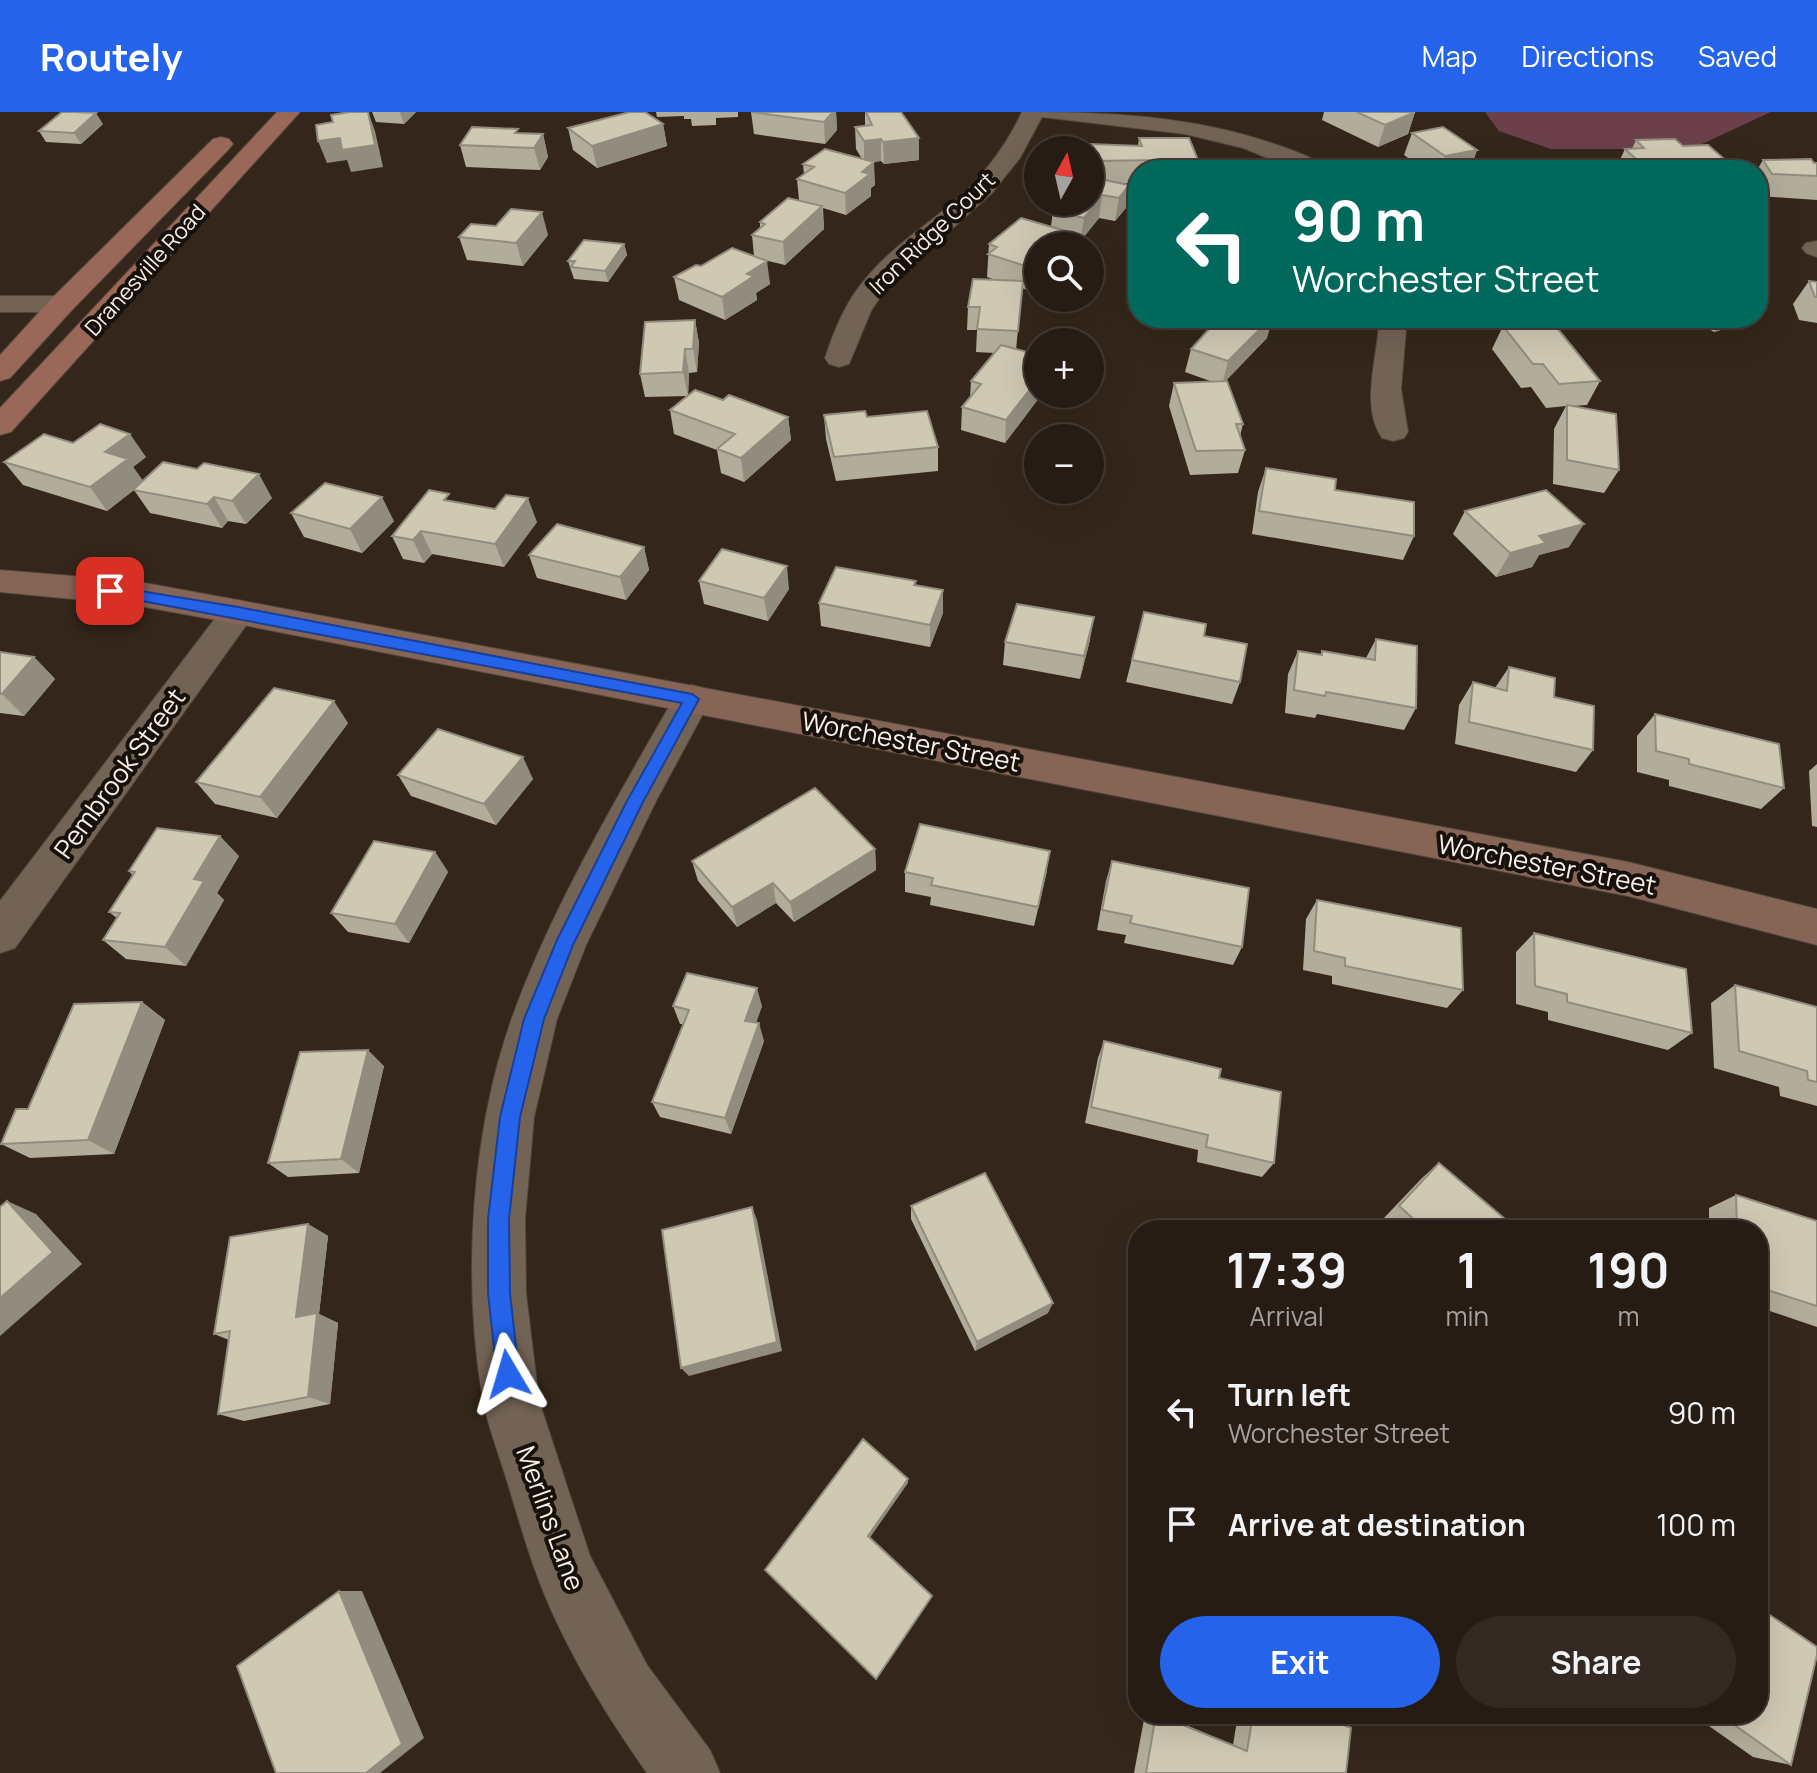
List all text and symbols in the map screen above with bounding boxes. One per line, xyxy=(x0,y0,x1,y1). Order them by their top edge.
text: Routely xyxy=(40,30,183,82)
text: Map xyxy=(1422,37,1477,75)
text: Directions xyxy=(1521,37,1654,75)
text: Saved xyxy=(1698,37,1777,75)
north arrow xyxy=(1024,136,1104,216)
map controls xyxy=(1024,136,1104,504)
street label: Iron Ridge Court xyxy=(863,165,1002,301)
text: 90 m xyxy=(1292,181,1425,258)
icon: left xyxy=(1160,192,1264,296)
street label: Dranesville Road xyxy=(78,198,212,342)
button: search xyxy=(1024,232,1104,312)
text: Worchester Street xyxy=(1292,254,1599,303)
button: + xyxy=(1024,328,1104,408)
button: − xyxy=(1024,424,1104,504)
pin xyxy=(76,557,144,625)
icon: arrive xyxy=(88,569,132,613)
street label: Pembrook Street xyxy=(45,681,193,865)
street label: Worchester Street xyxy=(799,702,1023,780)
street label: Worchester Street xyxy=(1435,825,1659,903)
text: 17:39 xyxy=(1226,1237,1347,1302)
text: 1 xyxy=(1457,1237,1478,1302)
text: 190 xyxy=(1587,1237,1670,1302)
text: Arrival xyxy=(1250,1298,1324,1334)
text: min xyxy=(1445,1298,1489,1334)
text: m xyxy=(1617,1298,1640,1334)
position arrow xyxy=(466,1332,550,1416)
text: Turn left xyxy=(1228,1374,1351,1415)
icon: left xyxy=(1160,1390,1204,1434)
text: 90 m xyxy=(1668,1392,1736,1433)
text: Worchester Street xyxy=(1228,1415,1450,1451)
street label: Merlins Lane xyxy=(508,1441,594,1595)
icon: arrive xyxy=(1160,1502,1204,1546)
text: Arrive at destination xyxy=(1228,1504,1526,1545)
text: 100 m xyxy=(1656,1504,1736,1545)
button: Exit xyxy=(1160,1616,1440,1708)
button: Share xyxy=(1456,1616,1736,1708)

